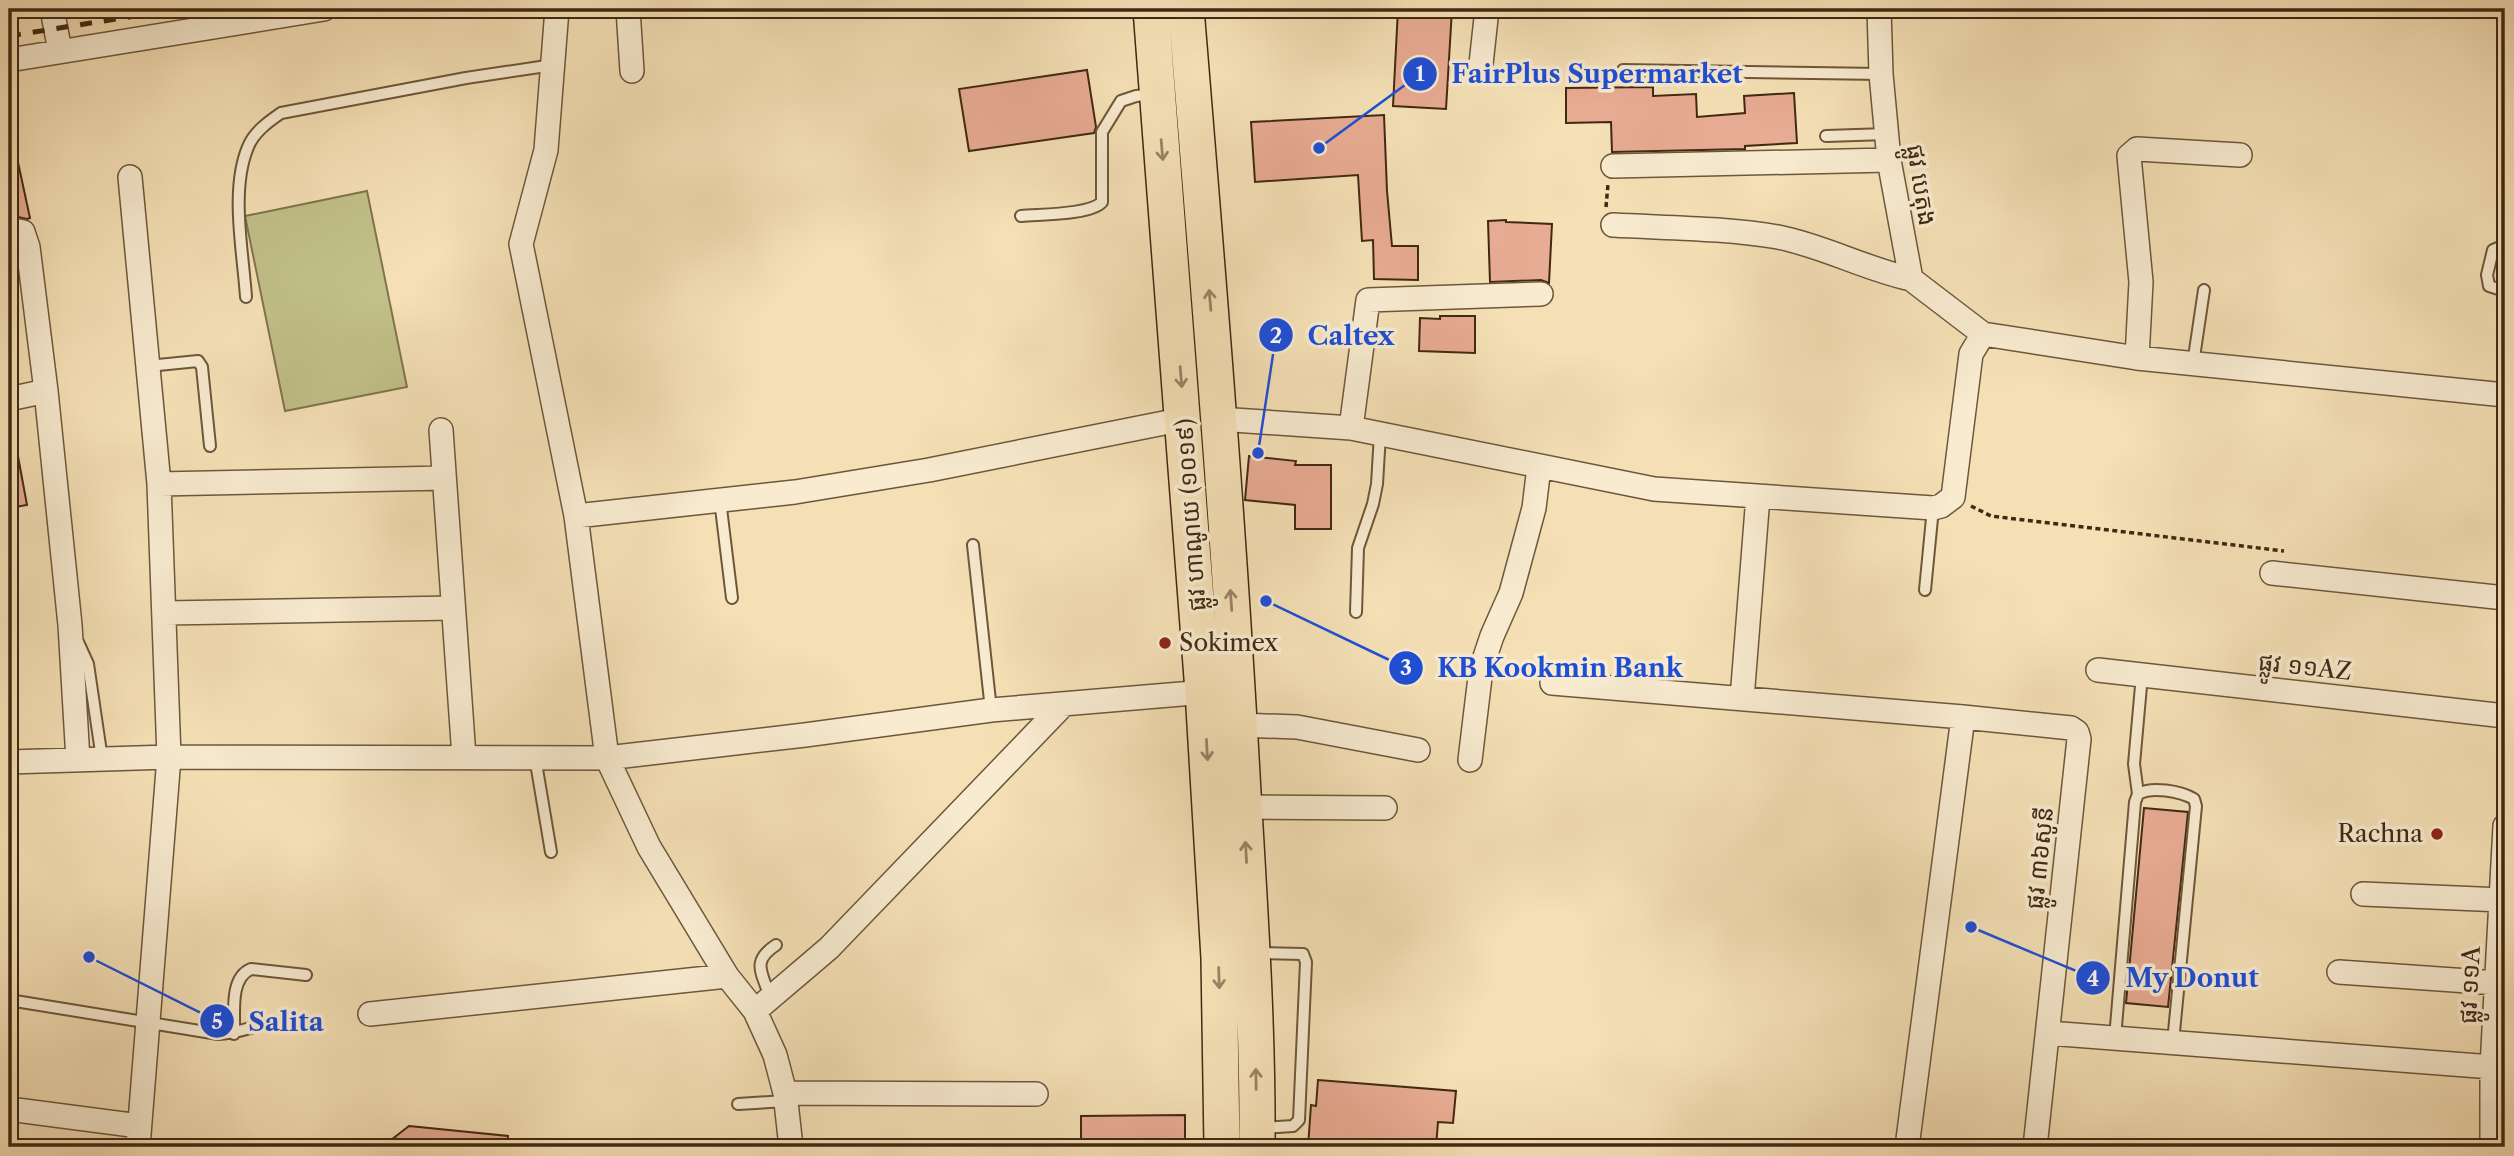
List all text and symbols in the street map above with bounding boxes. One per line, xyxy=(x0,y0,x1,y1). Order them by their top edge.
callout: FairPlus Supermarket xyxy=(1403,50,1757,97)
text: FairPlus Supermarket xyxy=(1451,58,1743,90)
text: 1 xyxy=(1415,61,1425,86)
one-way arrow xyxy=(1156,138,1169,161)
street label: ផ្លូវ បេតុង xyxy=(1893,142,1942,229)
one-way arrow xyxy=(1203,289,1216,312)
callout: Caltex xyxy=(1259,312,1409,359)
text: Caltex xyxy=(1308,320,1396,352)
text: 2 xyxy=(1270,323,1282,348)
one-way arrow xyxy=(1175,365,1188,388)
street label: ផ្លូវ ហាណូយ (១០១៩) xyxy=(1169,417,1220,612)
one-way arrow xyxy=(1225,589,1238,612)
place label: Sokimex xyxy=(1179,628,1278,657)
marker: Sokimex xyxy=(1157,635,1173,651)
callout: KB Kookmin Bank xyxy=(1389,644,1697,691)
street label: ផ្លូវ ១១AZ xyxy=(2256,647,2353,694)
text: KB Kookmin Bank xyxy=(1437,652,1684,684)
text: 3 xyxy=(1400,655,1412,680)
one-way arrow xyxy=(1200,739,1213,762)
street label: ផ្លូវ ៣៦សូនី xyxy=(2020,805,2067,911)
place label: Rachna xyxy=(2337,819,2423,848)
marker: Rachna xyxy=(2429,826,2445,842)
one-way arrow xyxy=(1240,841,1253,864)
street label: ផ្លូវ ១១A xyxy=(2453,944,2494,1025)
callout: My Donut xyxy=(2076,955,2273,1002)
text: My Donut xyxy=(2125,962,2259,994)
one-way arrow xyxy=(1213,966,1226,989)
text: 4 xyxy=(2087,966,2099,991)
callout: Salita xyxy=(200,998,338,1045)
text: Salita xyxy=(248,1006,325,1038)
text: 5 xyxy=(211,1009,223,1034)
one-way arrow xyxy=(1250,1068,1263,1091)

